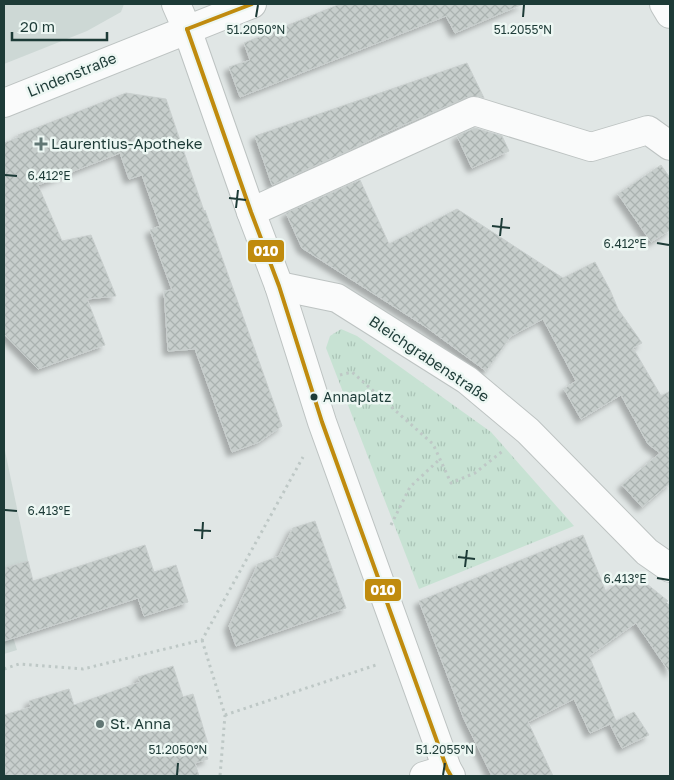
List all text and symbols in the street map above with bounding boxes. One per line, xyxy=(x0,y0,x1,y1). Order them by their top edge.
scale bar xyxy=(12,10,108,42)
text: 20 m xyxy=(20,17,55,35)
text: 51.2050°N xyxy=(227,22,285,37)
text: 51.2055°N xyxy=(494,22,552,37)
street label: Lindenstraße xyxy=(24,48,119,100)
place label: Laurentius-Apotheke xyxy=(51,134,203,152)
marker: Laurentius-Apotheke xyxy=(35,138,47,150)
text: 6.412°E xyxy=(28,168,70,183)
text: 6.412°E xyxy=(604,236,646,251)
line badge: 010 xyxy=(247,239,285,263)
text: 010 xyxy=(253,242,279,259)
street label: Bleichgrabenstraße xyxy=(366,311,493,405)
place label: Annaplatz xyxy=(323,388,391,405)
marker: Annaplatz xyxy=(309,392,319,402)
text: 6.413°E xyxy=(27,503,71,518)
text: 6.413°E xyxy=(603,571,647,586)
line badge: 010 xyxy=(364,578,402,602)
text: 010 xyxy=(370,581,396,598)
place label: St. Anna xyxy=(110,714,171,732)
marker: St. Anna xyxy=(94,718,106,730)
text: 51.2050°N xyxy=(149,742,207,757)
text: 51.2055°N xyxy=(416,742,474,757)

